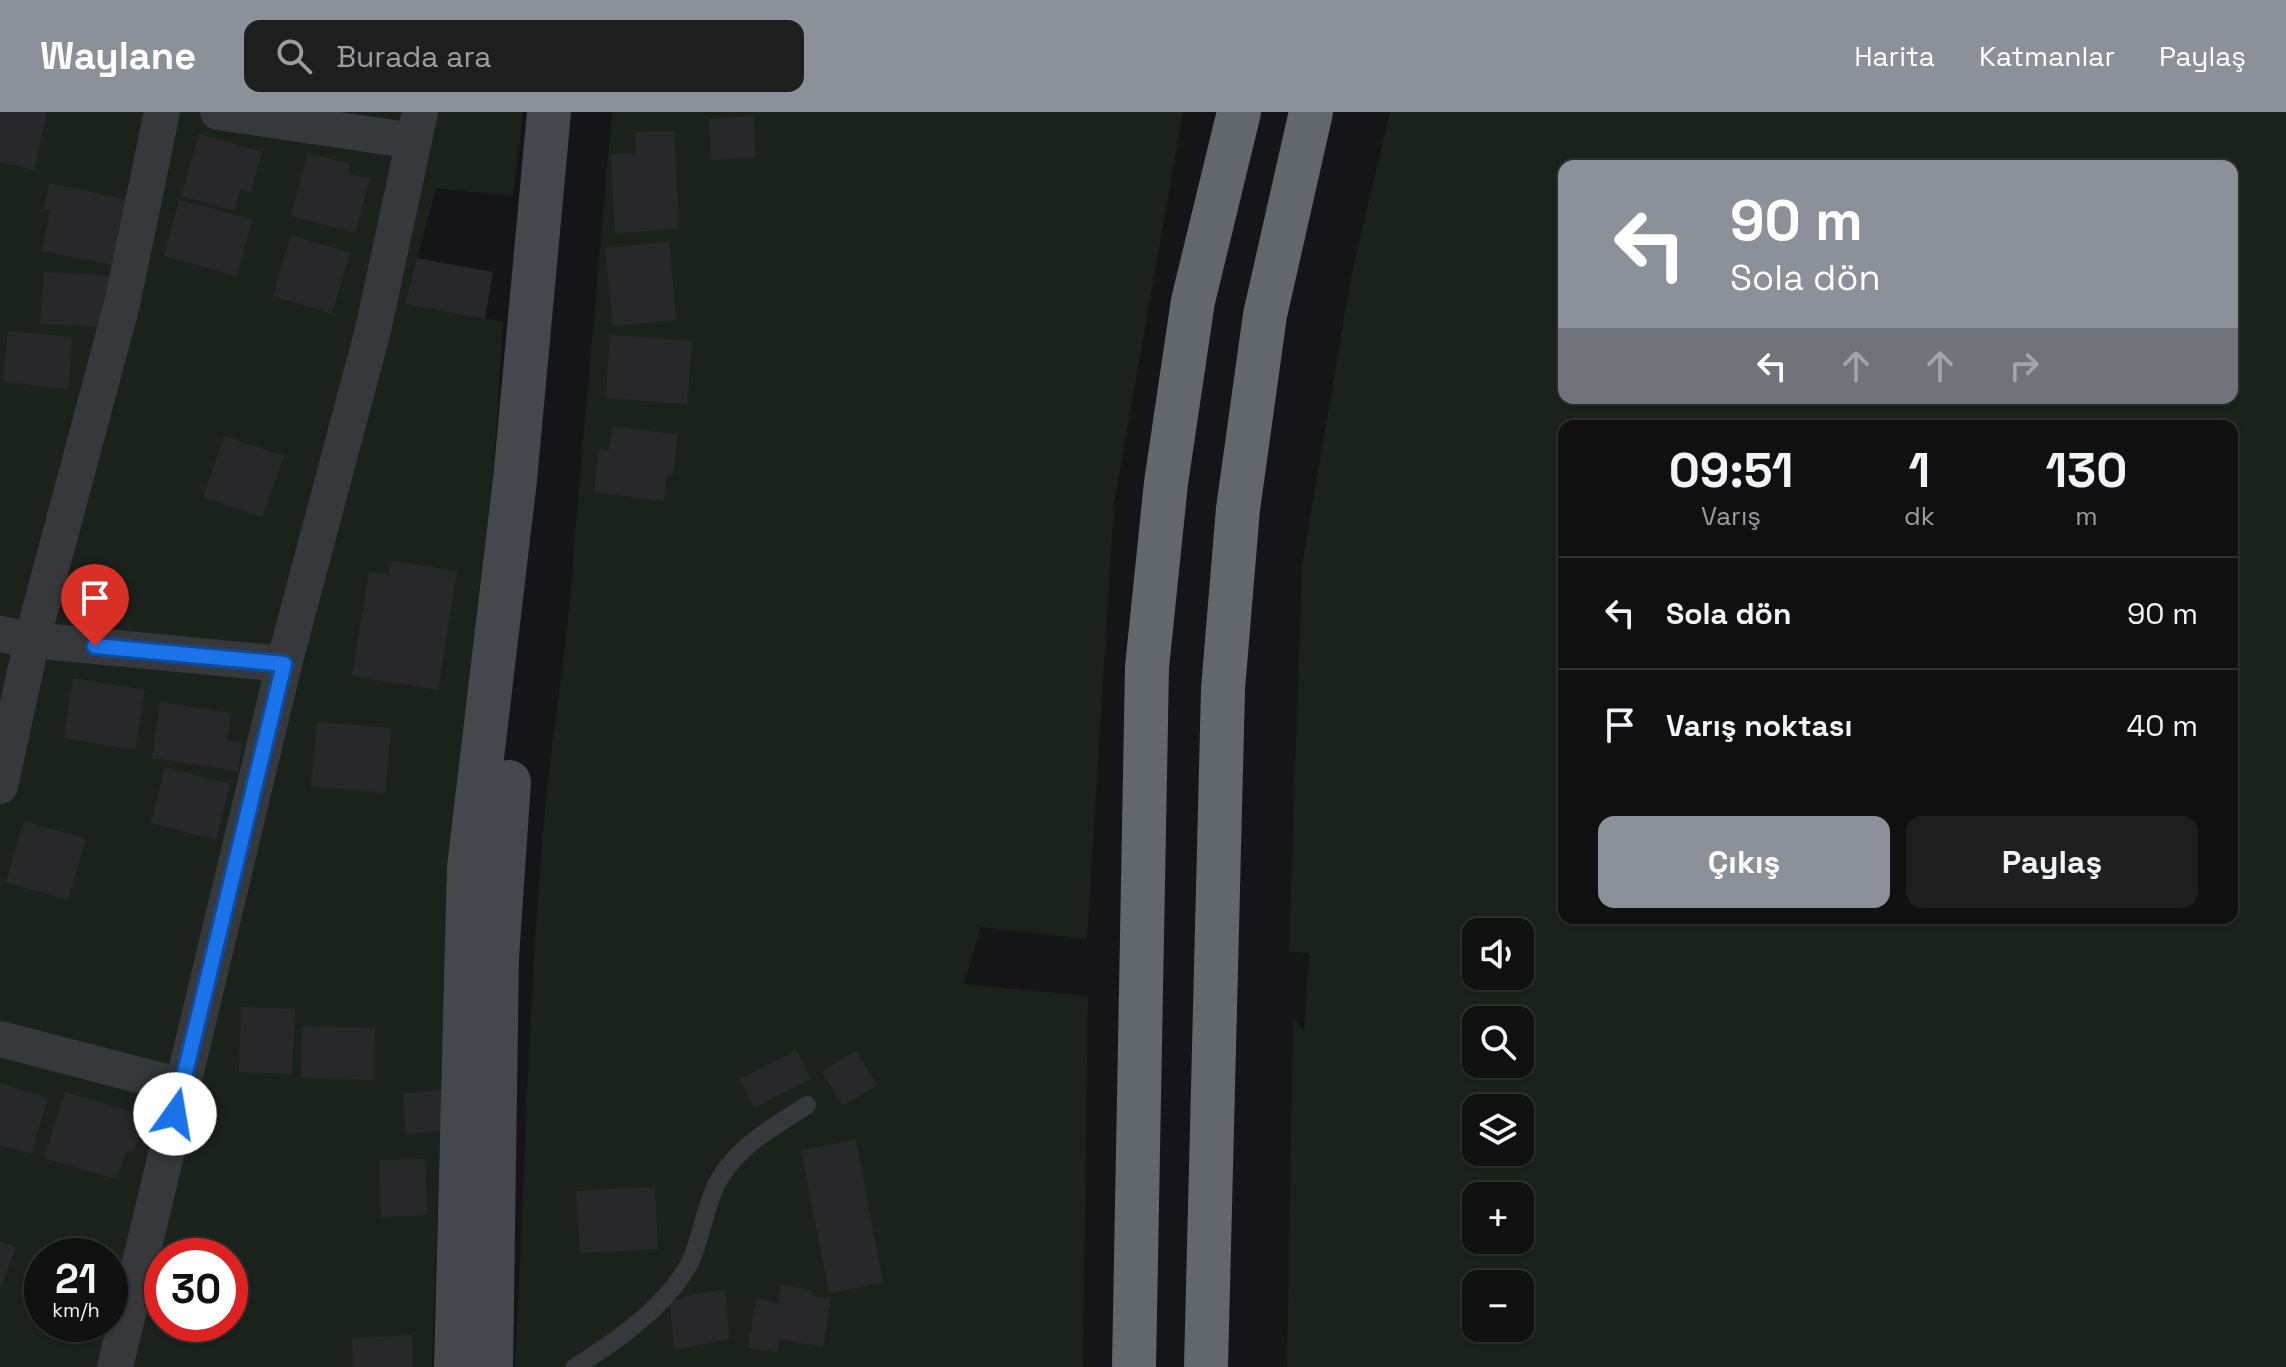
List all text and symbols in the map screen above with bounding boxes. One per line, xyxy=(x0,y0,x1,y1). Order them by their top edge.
search box xyxy=(244,20,804,92)
text: Waylane xyxy=(40,32,196,80)
icon: search xyxy=(272,34,316,78)
text: Burada ara xyxy=(336,37,492,76)
text: Harita xyxy=(1854,38,1935,74)
text: Katmanlar xyxy=(1979,38,2115,74)
text: Paylaş xyxy=(2159,38,2246,74)
text: 90 m xyxy=(1730,185,1863,256)
icon: left xyxy=(1598,192,1702,296)
text: Sola dön xyxy=(1730,255,1881,301)
icon: left xyxy=(1750,344,1794,388)
icon: ahead xyxy=(1834,344,1878,388)
icon: ahead xyxy=(1918,344,1962,388)
icon: right xyxy=(2002,344,2046,388)
text: 09:51 xyxy=(1669,440,1793,501)
text: 1 xyxy=(1909,440,1930,501)
text: 130 xyxy=(2045,440,2127,501)
text: Varış xyxy=(1701,499,1761,533)
text: dk xyxy=(1904,499,1935,533)
text: m xyxy=(2075,499,2098,533)
pin xyxy=(61,564,129,646)
icon: arrive xyxy=(73,576,117,620)
icon: left xyxy=(1598,591,1642,635)
text: Sola dön xyxy=(1666,594,1791,633)
text: 90 m xyxy=(2127,594,2198,633)
icon: arrive xyxy=(1598,703,1642,747)
text: Varış noktası xyxy=(1666,706,1853,745)
text: 40 m xyxy=(2127,706,2198,745)
button: Çıkış xyxy=(1598,816,1890,908)
button: Paylaş xyxy=(1906,816,2198,908)
map controls xyxy=(1462,918,1534,1342)
button: sound xyxy=(1462,918,1534,990)
button: search xyxy=(1462,1006,1534,1078)
position arrow xyxy=(133,1072,217,1156)
button: layers xyxy=(1462,1094,1534,1166)
button: + xyxy=(1462,1182,1534,1254)
speed limit sign: 30 xyxy=(144,1238,248,1342)
text: 21 xyxy=(55,1254,97,1305)
button: − xyxy=(1462,1270,1534,1342)
text: km/h xyxy=(52,1297,100,1323)

